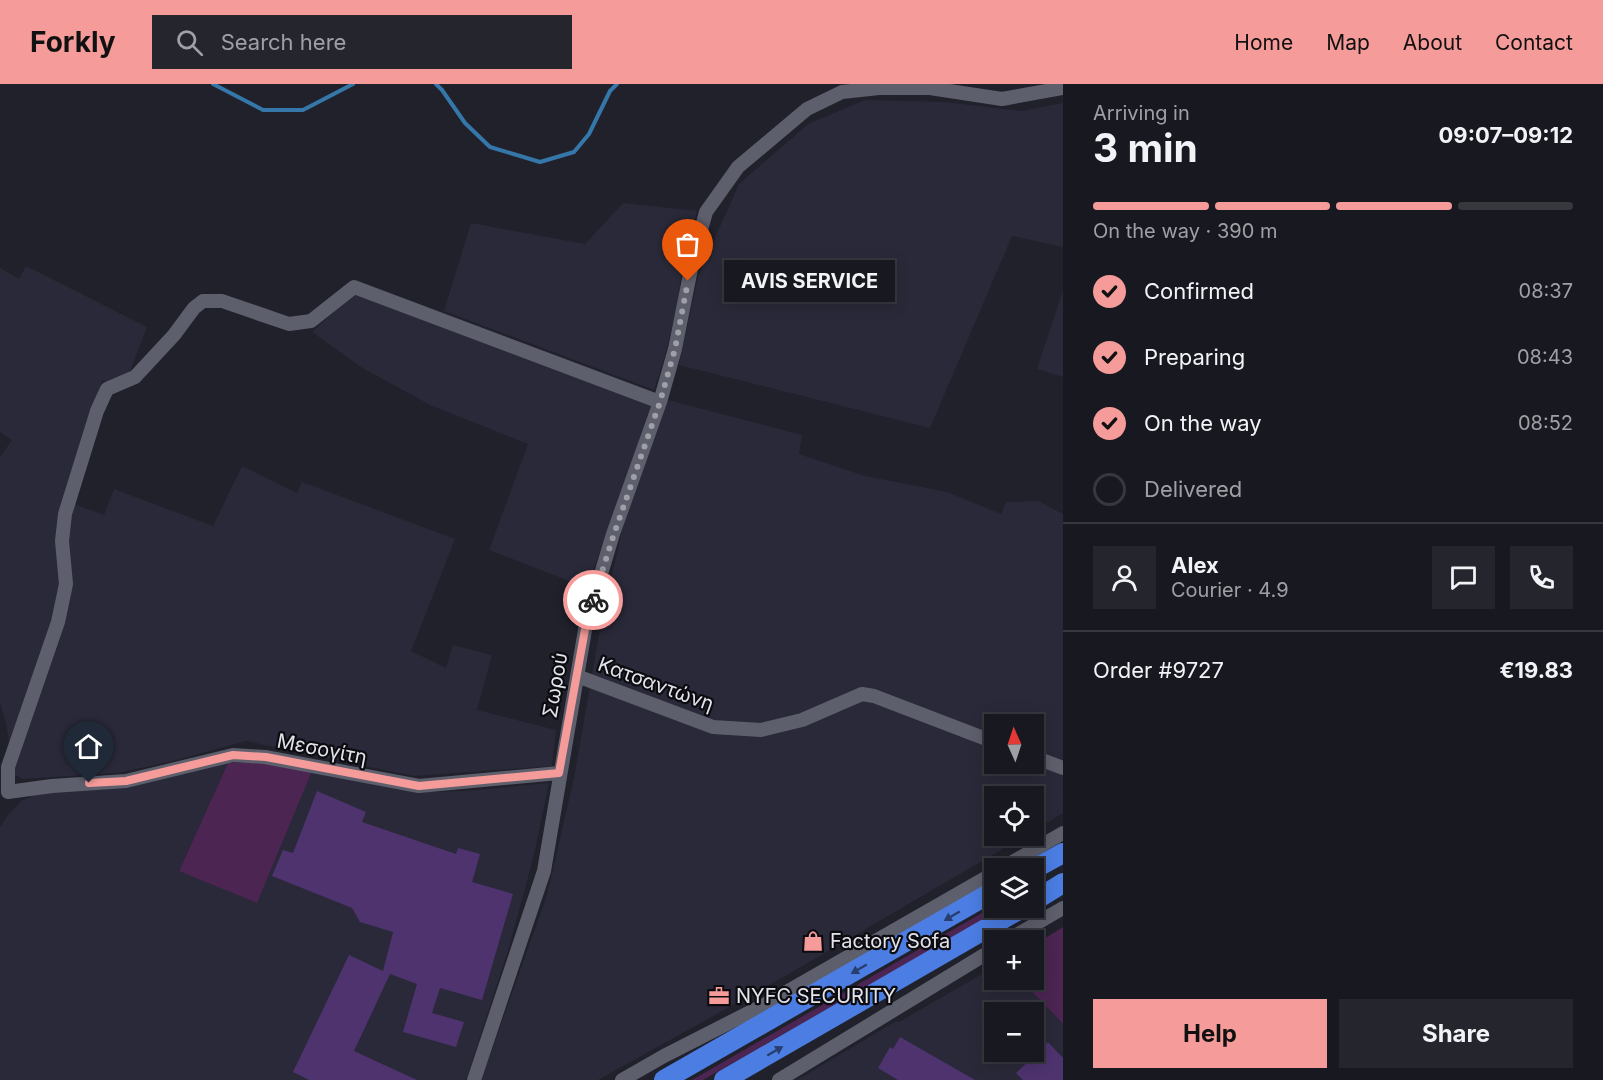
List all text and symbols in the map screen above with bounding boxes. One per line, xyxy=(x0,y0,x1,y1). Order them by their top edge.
search box xyxy=(152,15,572,69)
text: Forkly xyxy=(30,25,116,59)
icon: search xyxy=(173,26,206,59)
text: Search here xyxy=(221,29,346,55)
text: Home xyxy=(1234,30,1293,55)
text: Map xyxy=(1326,30,1370,55)
text: About xyxy=(1403,30,1462,55)
text: Contact xyxy=(1495,30,1573,55)
text: Arriving in xyxy=(1093,101,1190,125)
text: 09:07–09:12 xyxy=(1439,122,1573,148)
text: 3 min xyxy=(1093,124,1198,171)
pin xyxy=(662,219,713,281)
text: On the way · 390 m xyxy=(1093,219,1277,243)
icon: bag xyxy=(671,228,704,261)
callout: AVIS SERVICE xyxy=(724,260,895,302)
text: AVIS SERVICE xyxy=(741,269,878,293)
icon: check xyxy=(1093,275,1126,308)
text: Confirmed xyxy=(1144,278,1254,304)
text: 08:37 xyxy=(1519,279,1573,303)
icon: check xyxy=(1093,341,1126,374)
text: Preparing xyxy=(1144,344,1245,370)
text: 08:43 xyxy=(1517,345,1573,369)
icon: check xyxy=(1093,407,1126,440)
text: On the way xyxy=(1144,410,1262,436)
text: 08:52 xyxy=(1518,411,1573,435)
text: Delivered xyxy=(1144,476,1242,502)
button: person xyxy=(1093,546,1156,609)
button: chat xyxy=(1432,546,1495,609)
button: phone xyxy=(1510,546,1573,609)
text: Alex xyxy=(1171,552,1219,578)
courier xyxy=(563,570,623,630)
text: Courier · 4.9 xyxy=(1171,578,1289,602)
icon: bike xyxy=(577,584,610,617)
street label: Σωρού xyxy=(537,650,573,720)
street label: Κατσαντώνη xyxy=(595,652,717,716)
text: Order #9727 xyxy=(1093,657,1224,683)
text: €19.83 xyxy=(1500,657,1573,683)
north arrow xyxy=(984,714,1044,774)
map controls xyxy=(984,714,1044,1062)
pin xyxy=(63,721,114,783)
street label: Μεσογίτη xyxy=(275,729,369,769)
icon: home xyxy=(72,730,105,763)
button: locate xyxy=(984,786,1044,846)
button: layers xyxy=(984,858,1044,918)
one-way arrow xyxy=(944,910,960,921)
shop icon: Factory Sofa xyxy=(801,929,825,953)
place label: Factory Sofa xyxy=(830,929,950,953)
button: + xyxy=(984,930,1044,990)
one-way arrow xyxy=(850,964,867,974)
office icon: NYFC SECURITY xyxy=(707,984,731,1008)
place label: NYFC SECURITY xyxy=(736,984,897,1008)
button: Help xyxy=(1093,999,1327,1068)
button: Share xyxy=(1339,999,1573,1068)
button: − xyxy=(984,1002,1044,1062)
one-way arrow xyxy=(767,1045,783,1056)

